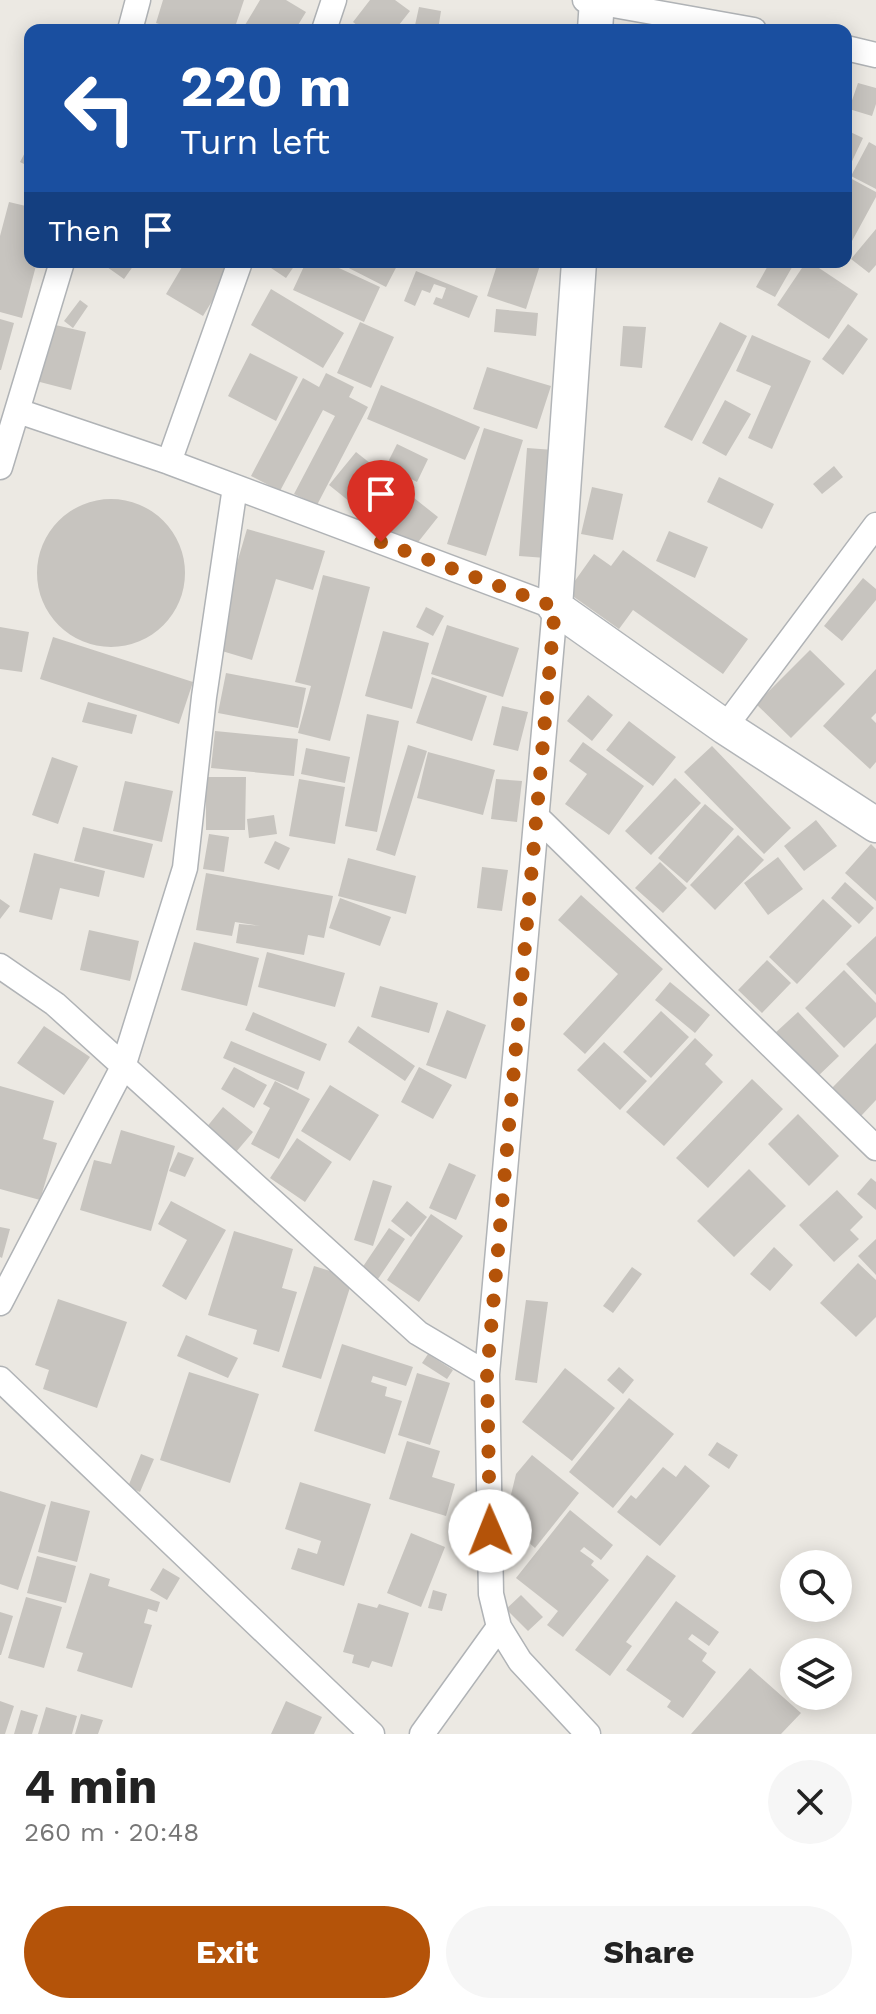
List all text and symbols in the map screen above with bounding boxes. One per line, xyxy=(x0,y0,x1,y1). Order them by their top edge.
text: 220 m xyxy=(180,54,352,120)
icon: left xyxy=(48,56,152,160)
text: Turn left xyxy=(180,121,330,163)
icon: arrive xyxy=(136,208,180,252)
text: Then xyxy=(48,213,120,248)
pin xyxy=(347,460,415,542)
icon: arrive xyxy=(359,472,403,516)
position arrow xyxy=(448,1489,532,1573)
map controls xyxy=(780,1550,852,1710)
button: search xyxy=(780,1550,852,1622)
button: layers xyxy=(780,1638,852,1710)
text: 4 min xyxy=(24,1758,158,1815)
button: close xyxy=(768,1760,852,1844)
text: 260 m · 20:48 xyxy=(24,1817,199,1847)
button: Exit xyxy=(24,1906,430,1998)
button: Share xyxy=(446,1906,852,1998)

